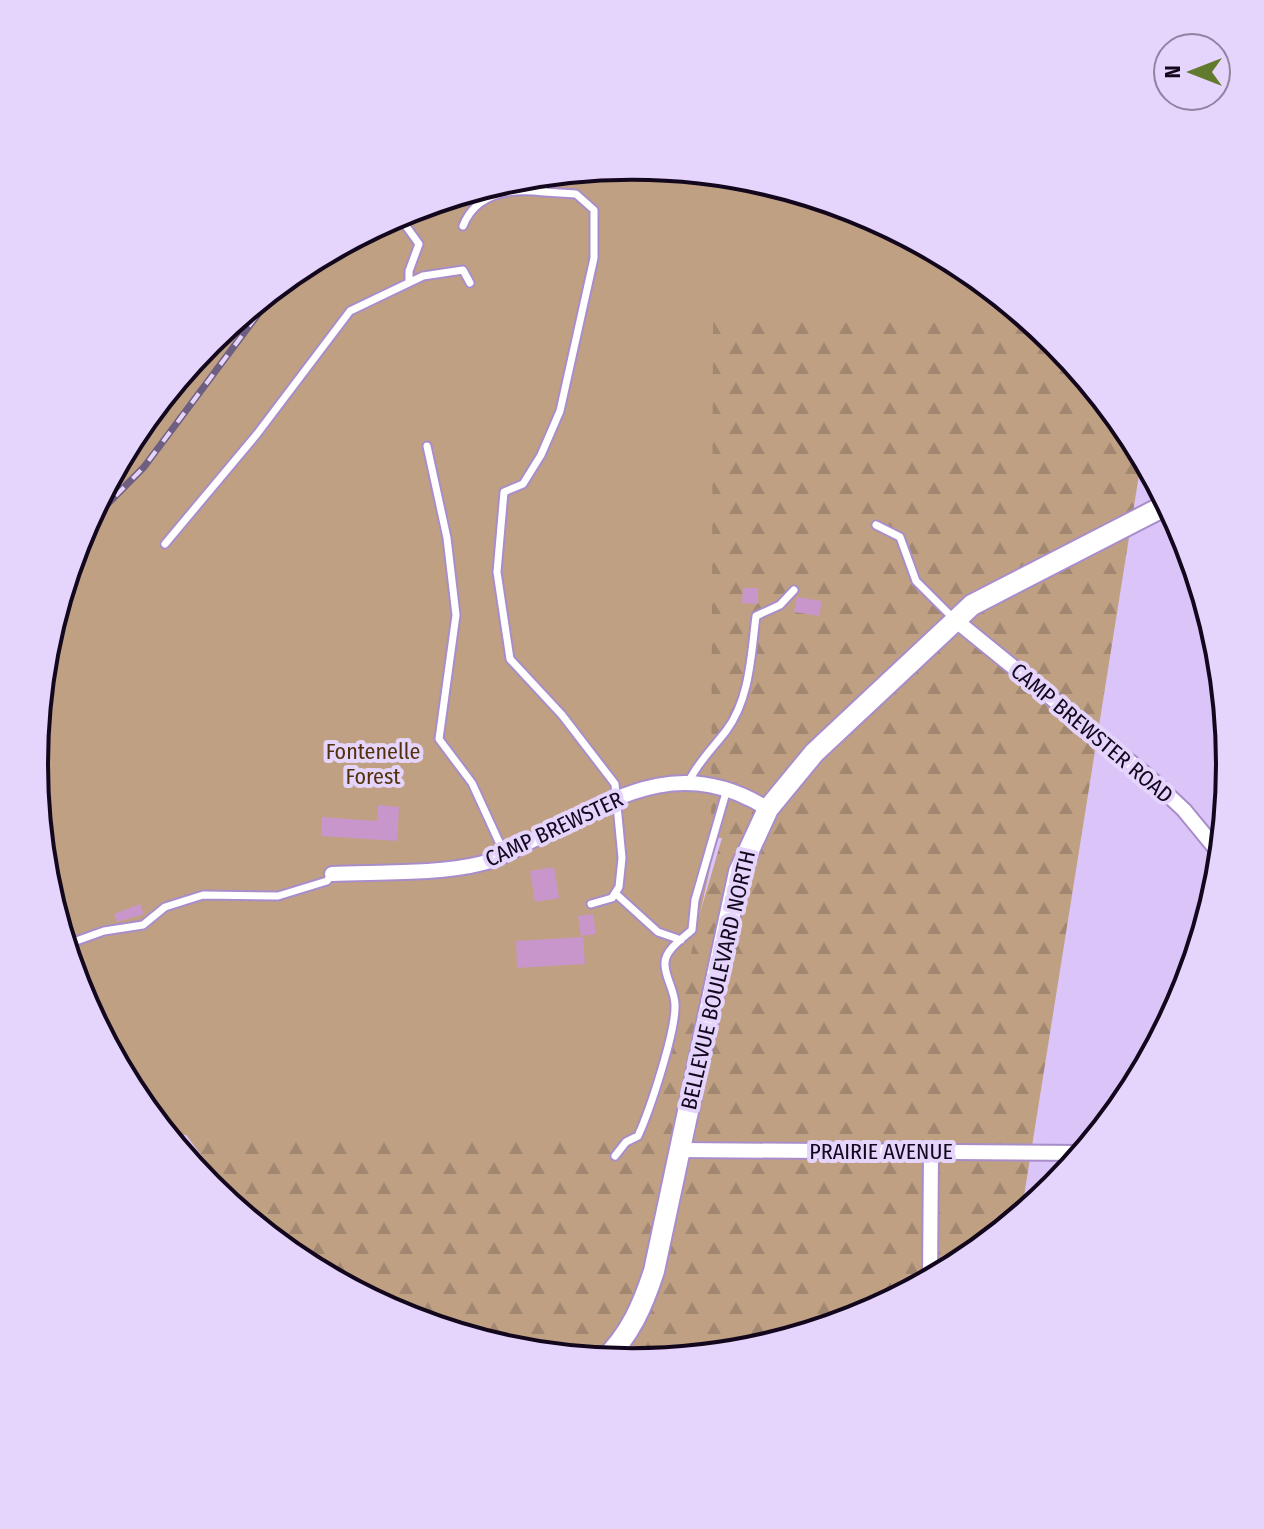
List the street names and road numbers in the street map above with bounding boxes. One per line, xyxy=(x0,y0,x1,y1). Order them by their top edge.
street label: CAMP BREWSTER ROAD xyxy=(1005,657,1179,809)
street label: CAMP BREWSTER xyxy=(481,785,627,873)
street label: BELLEVUE BOULEVARD NORTH xyxy=(675,848,761,1112)
street label: PRAIRIE AVENUE xyxy=(809,1138,953,1165)

